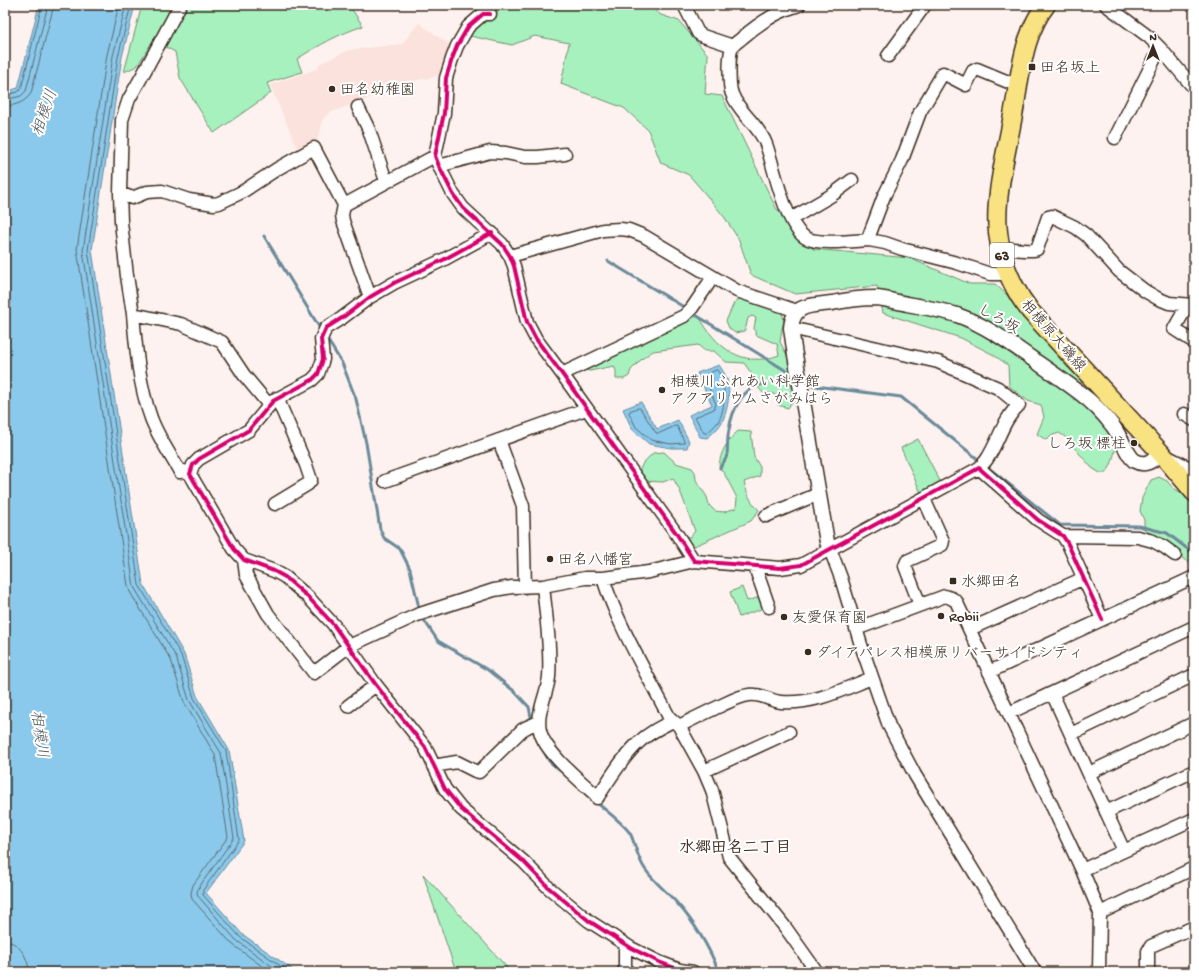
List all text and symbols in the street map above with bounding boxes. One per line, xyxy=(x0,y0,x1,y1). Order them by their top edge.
north arrow xyxy=(1133,26,1173,66)
text: N xyxy=(1149,32,1157,44)
place label: 田名坂上 xyxy=(1040,60,1100,78)
marker: 田名坂上 xyxy=(1027,62,1037,72)
place label: 田名幼稚園 xyxy=(340,82,415,100)
marker: 田名幼稚園 xyxy=(327,84,337,94)
water label: 相模川 xyxy=(29,87,63,139)
road number: 63 xyxy=(990,243,1014,267)
street label: 相模原大磯線 xyxy=(1016,296,1090,376)
street label: しろ坂 xyxy=(974,301,1022,339)
place label: 相模川ふれあい科学館 アクアリウムさがみはら xyxy=(670,374,833,409)
marker: 相模川ふれあい科学館 アクアリウムさがみはら xyxy=(657,385,667,395)
place label: しろ坂 標柱 xyxy=(1047,436,1126,454)
marker: しろ坂 標柱 xyxy=(1129,438,1139,448)
place label: 田名八幡宮 xyxy=(558,551,633,570)
marker: 田名八幡宮 xyxy=(545,554,555,564)
place label: 水郷田名 xyxy=(961,574,1021,592)
marker: 水郷田名 xyxy=(948,576,958,586)
place label: 友愛保育園 xyxy=(792,609,867,628)
place label: Robii xyxy=(949,609,979,627)
marker: Robii xyxy=(936,611,946,621)
marker: 友愛保育園 xyxy=(779,612,789,622)
place label: ダイアパレス相模原リバーサイドシティ xyxy=(816,644,1083,663)
marker: ダイアパレス相模原リバーサイドシティ xyxy=(803,647,813,657)
water label: 相模川 xyxy=(25,709,51,760)
district label: 水郷田名二丁目 xyxy=(679,838,791,859)

